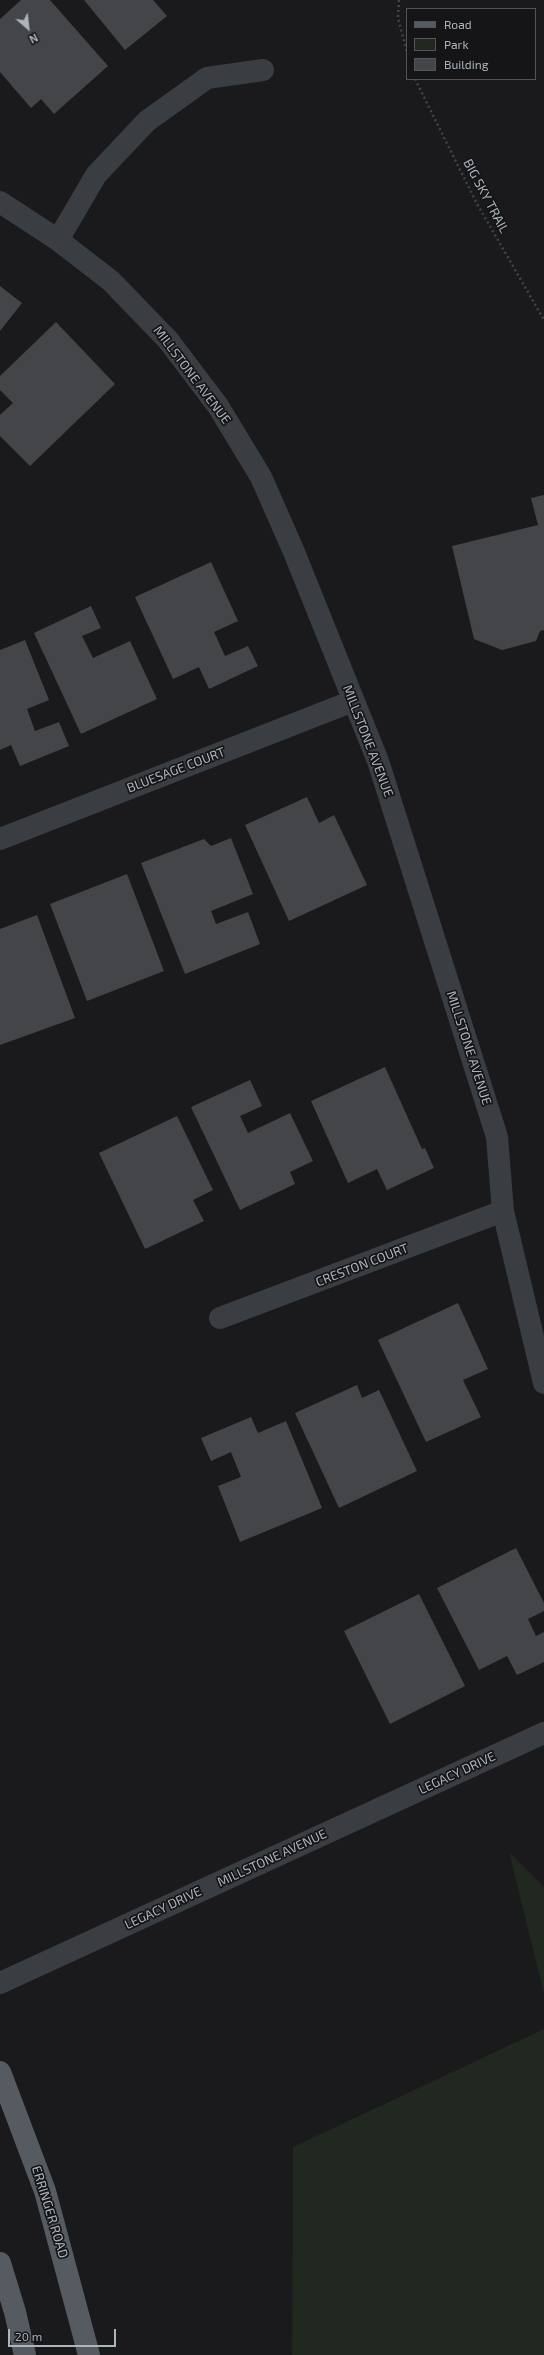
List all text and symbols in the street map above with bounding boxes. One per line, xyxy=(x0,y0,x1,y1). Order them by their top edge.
north arrow xyxy=(8,8,48,48)
legend xyxy=(406,8,536,80)
text: Road xyxy=(444,17,472,31)
text: N xyxy=(27,31,40,47)
text: Park xyxy=(444,37,469,51)
text: Building xyxy=(444,57,488,71)
street label: BIG SKY TRAIL xyxy=(460,156,512,236)
street label: MILLSTONE AVENUE xyxy=(150,323,234,427)
street label: MILLSTONE AVENUE xyxy=(339,683,397,799)
street label: BLUESAGE COURT xyxy=(125,744,227,796)
street label: MILLSTONE AVENUE xyxy=(443,989,495,1107)
street label: CRESTON COURT xyxy=(313,1240,411,1290)
street label: LEGACY DRIVE xyxy=(416,1748,498,1798)
street label: MILLSTONE AVENUE xyxy=(215,1826,329,1890)
street label: LEGACY DRIVE xyxy=(122,1883,204,1933)
street label: ERRINGER ROAD xyxy=(29,2164,71,2260)
scale bar xyxy=(10,2321,118,2347)
text: 20 m xyxy=(15,2329,42,2343)

